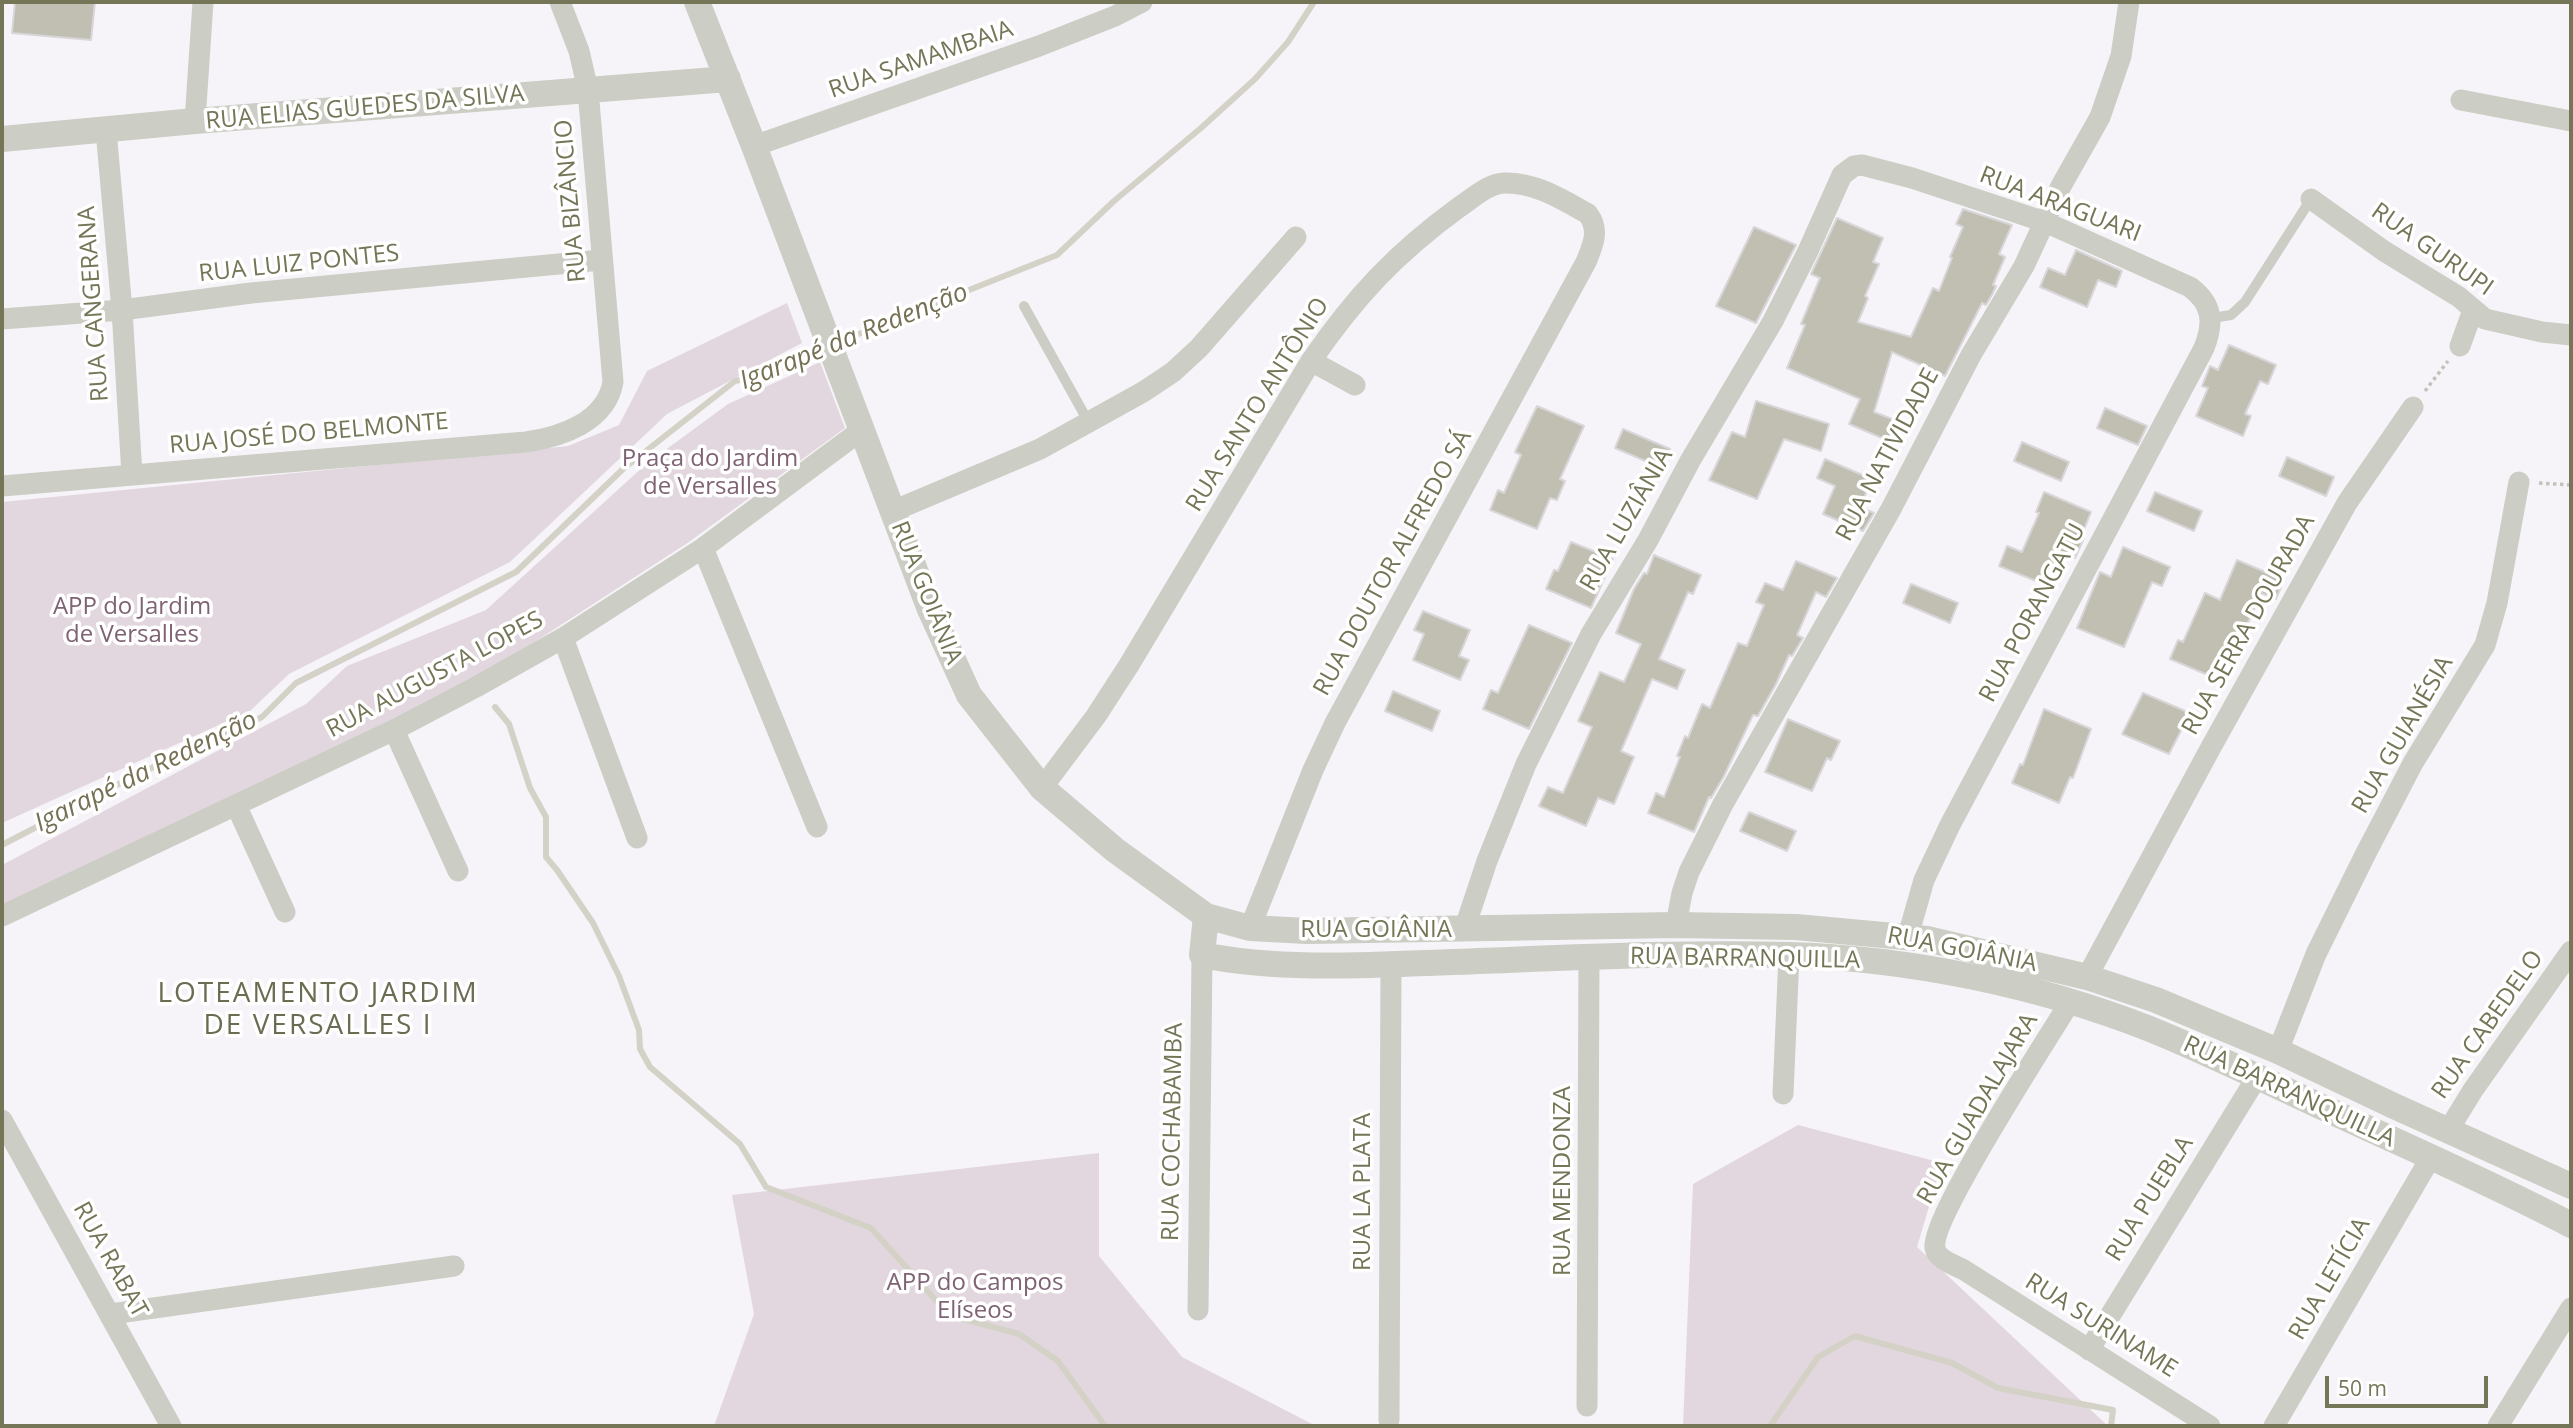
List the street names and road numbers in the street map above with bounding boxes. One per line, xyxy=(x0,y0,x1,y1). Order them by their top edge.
street label: RUA SAMAMBAIA xyxy=(825,15,1017,105)
street label: RUA ELIAS GUEDES DA SILVA xyxy=(204,80,526,136)
street label: RUA BIZÂNCIO xyxy=(550,118,592,284)
street label: RUA ARAGUARI xyxy=(1975,161,2145,249)
street label: RUA GURUPI xyxy=(2366,197,2498,303)
street label: RUA CANGERANA xyxy=(73,205,115,403)
street label: RUA LUIZ PONTES xyxy=(197,239,401,289)
street label: RUA SANTO ANTÔNIO xyxy=(1180,293,1336,517)
street label: RUA NATIVIDADE xyxy=(1830,364,1946,546)
street label: RUA JOSÉ DO BELMONTE xyxy=(168,407,450,461)
street label: RUA DOUTOR ALFREDO SÁ xyxy=(1308,425,1478,701)
street label: RUA LUZIÂNIA xyxy=(1575,444,1679,596)
street label: RUA SERRA DOURADA xyxy=(2176,510,2322,740)
street label: RUA GOIÂNIA xyxy=(884,517,968,669)
street label: RUA PORANGATU xyxy=(1974,519,2092,707)
street label: RUA AUGUSTA LOPES xyxy=(322,606,548,744)
street label: RUA GUIANÉSIA xyxy=(2346,651,2460,819)
street label: RUA GOIÂNIA xyxy=(1300,916,1452,944)
street label: RUA GOIÂNIA xyxy=(1885,921,2039,979)
street label: RUA BARRANQUILLA xyxy=(1630,943,1860,975)
street label: RUA CABEDELO xyxy=(2426,945,2550,1105)
street label: RUA GUADALAJARA xyxy=(1912,1008,2044,1210)
street label: RUA COCHABAMBA xyxy=(1157,1023,1189,1241)
street label: RUA BARRANQUILLA xyxy=(2179,1030,2399,1154)
street label: RUA MENDONZA xyxy=(1549,1086,1577,1276)
street label: RUA LA PLATA xyxy=(1349,1113,1377,1271)
street label: RUA PUEBLA xyxy=(2100,1131,2200,1267)
street label: RUA RABAT xyxy=(66,1197,154,1323)
street label: RUA LETÍCIA xyxy=(2283,1213,2377,1345)
street label: RUA SURINAME xyxy=(2020,1268,2182,1384)

